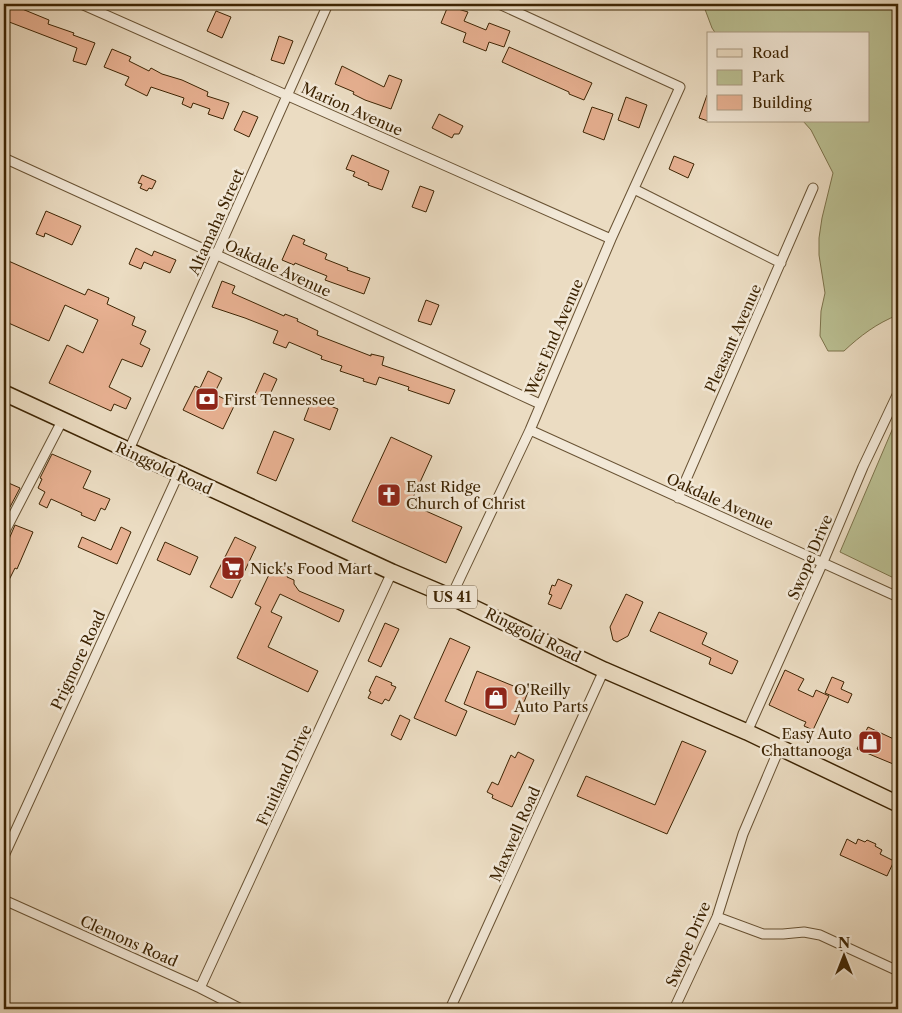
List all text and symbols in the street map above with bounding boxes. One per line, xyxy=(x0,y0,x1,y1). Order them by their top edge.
legend xyxy=(707,32,870,122)
text: Road xyxy=(752,43,789,62)
text: Park xyxy=(752,67,786,86)
street label: Marion Avenue xyxy=(298,78,406,140)
text: Building xyxy=(752,93,812,112)
street label: Altamaha Street xyxy=(184,165,248,279)
street label: Oakdale Avenue xyxy=(222,235,334,301)
street label: West End Avenue xyxy=(520,276,587,399)
street label: Pleasant Avenue xyxy=(701,281,765,395)
bank icon: First Tennessee xyxy=(194,386,220,412)
place label: First Tennessee xyxy=(224,390,335,409)
street label: Ringgold Road xyxy=(113,437,215,499)
street label: Oakdale Avenue xyxy=(664,469,776,533)
place label: East Ridge Church of Christ xyxy=(406,477,526,513)
church icon: East Ridge Church of Christ xyxy=(376,482,402,508)
street label: Swope Drive xyxy=(784,512,836,602)
supermarket icon: Nick's Food Mart xyxy=(220,555,246,581)
place label: Nick's Food Mart xyxy=(250,559,373,578)
road number: US 41 xyxy=(427,586,477,608)
street label: Ringgold Road xyxy=(482,604,584,666)
street label: Prigmore Road xyxy=(47,607,109,713)
place label: O'Reilly Auto Parts xyxy=(513,680,588,716)
shop icon: O'Reilly Auto Parts xyxy=(483,685,509,711)
street label: Fruitland Drive xyxy=(252,722,316,828)
place label: Easy Auto Chattanooga xyxy=(761,724,852,760)
shop icon: Easy Auto Chattanooga xyxy=(857,729,883,755)
street label: Maxwell Road xyxy=(486,783,544,885)
street label: Swope Drive xyxy=(662,899,714,989)
street label: Clemons Road xyxy=(77,911,181,971)
north arrow xyxy=(820,930,870,980)
text: N xyxy=(838,934,850,952)

